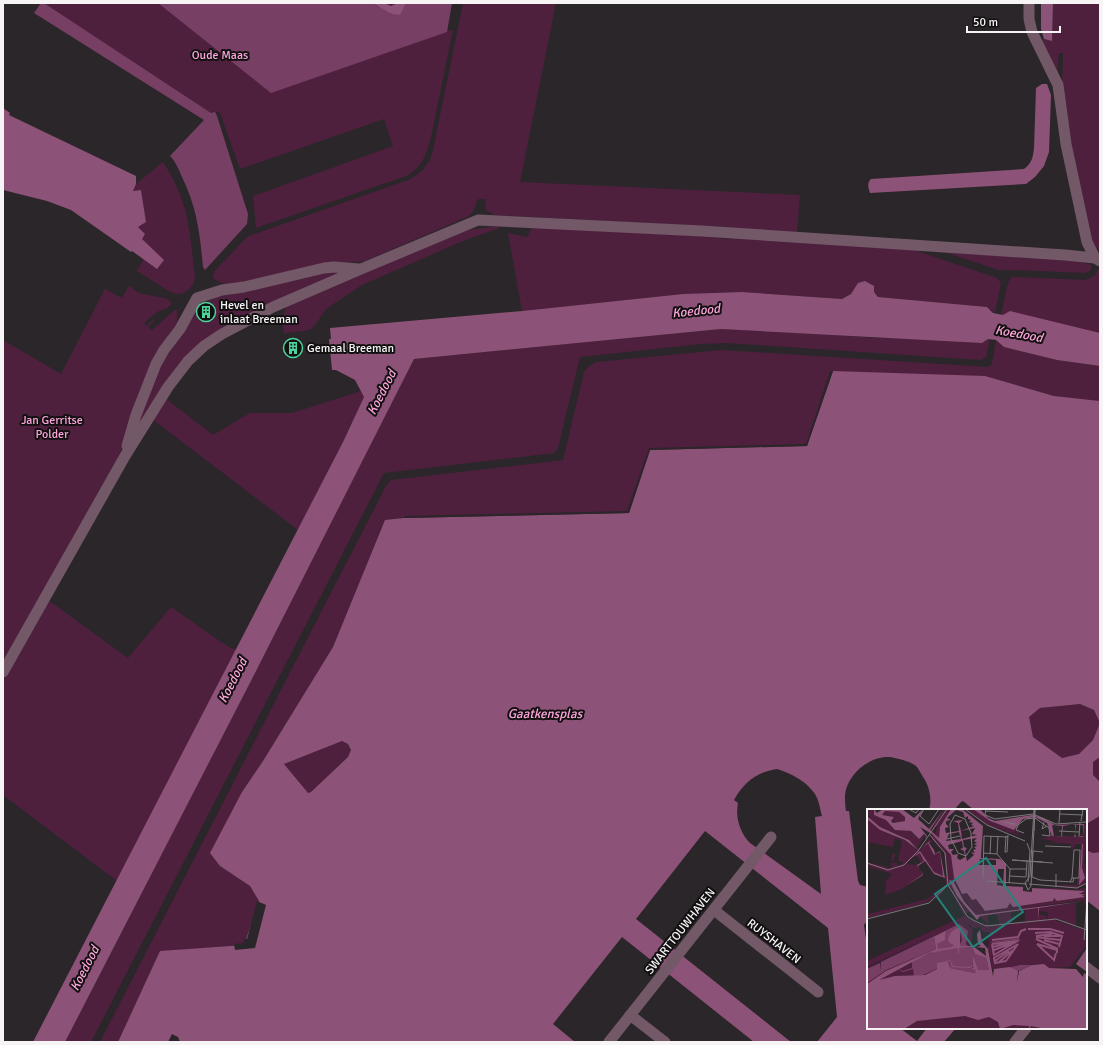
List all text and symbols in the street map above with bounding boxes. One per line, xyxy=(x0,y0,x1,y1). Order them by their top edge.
scale bar xyxy=(967,8,1060,34)
text: 50 m xyxy=(973,15,998,30)
park label: Oude Maas xyxy=(192,48,248,63)
place label: Hevel en inlaat Breeman xyxy=(220,298,298,327)
water label: Koedood xyxy=(671,300,723,321)
building icon: Hevel en inlaat Breeman xyxy=(195,301,217,323)
water label: Koedood xyxy=(994,322,1046,346)
building icon: Gemaal Breeman xyxy=(282,337,304,359)
place label: Gemaal Breeman xyxy=(307,341,394,356)
water label: Koedood xyxy=(364,366,401,418)
park label: Jan Gerritse Polder xyxy=(21,413,83,442)
water label: Koedood xyxy=(215,654,252,706)
water label: Gaatkensplas xyxy=(508,706,584,722)
inset map xyxy=(867,809,1087,1029)
street label: SWARTTOUWHAVEN xyxy=(642,885,719,977)
street label: RUYSHAVEN xyxy=(744,916,804,967)
water label: Koedood xyxy=(67,942,104,994)

